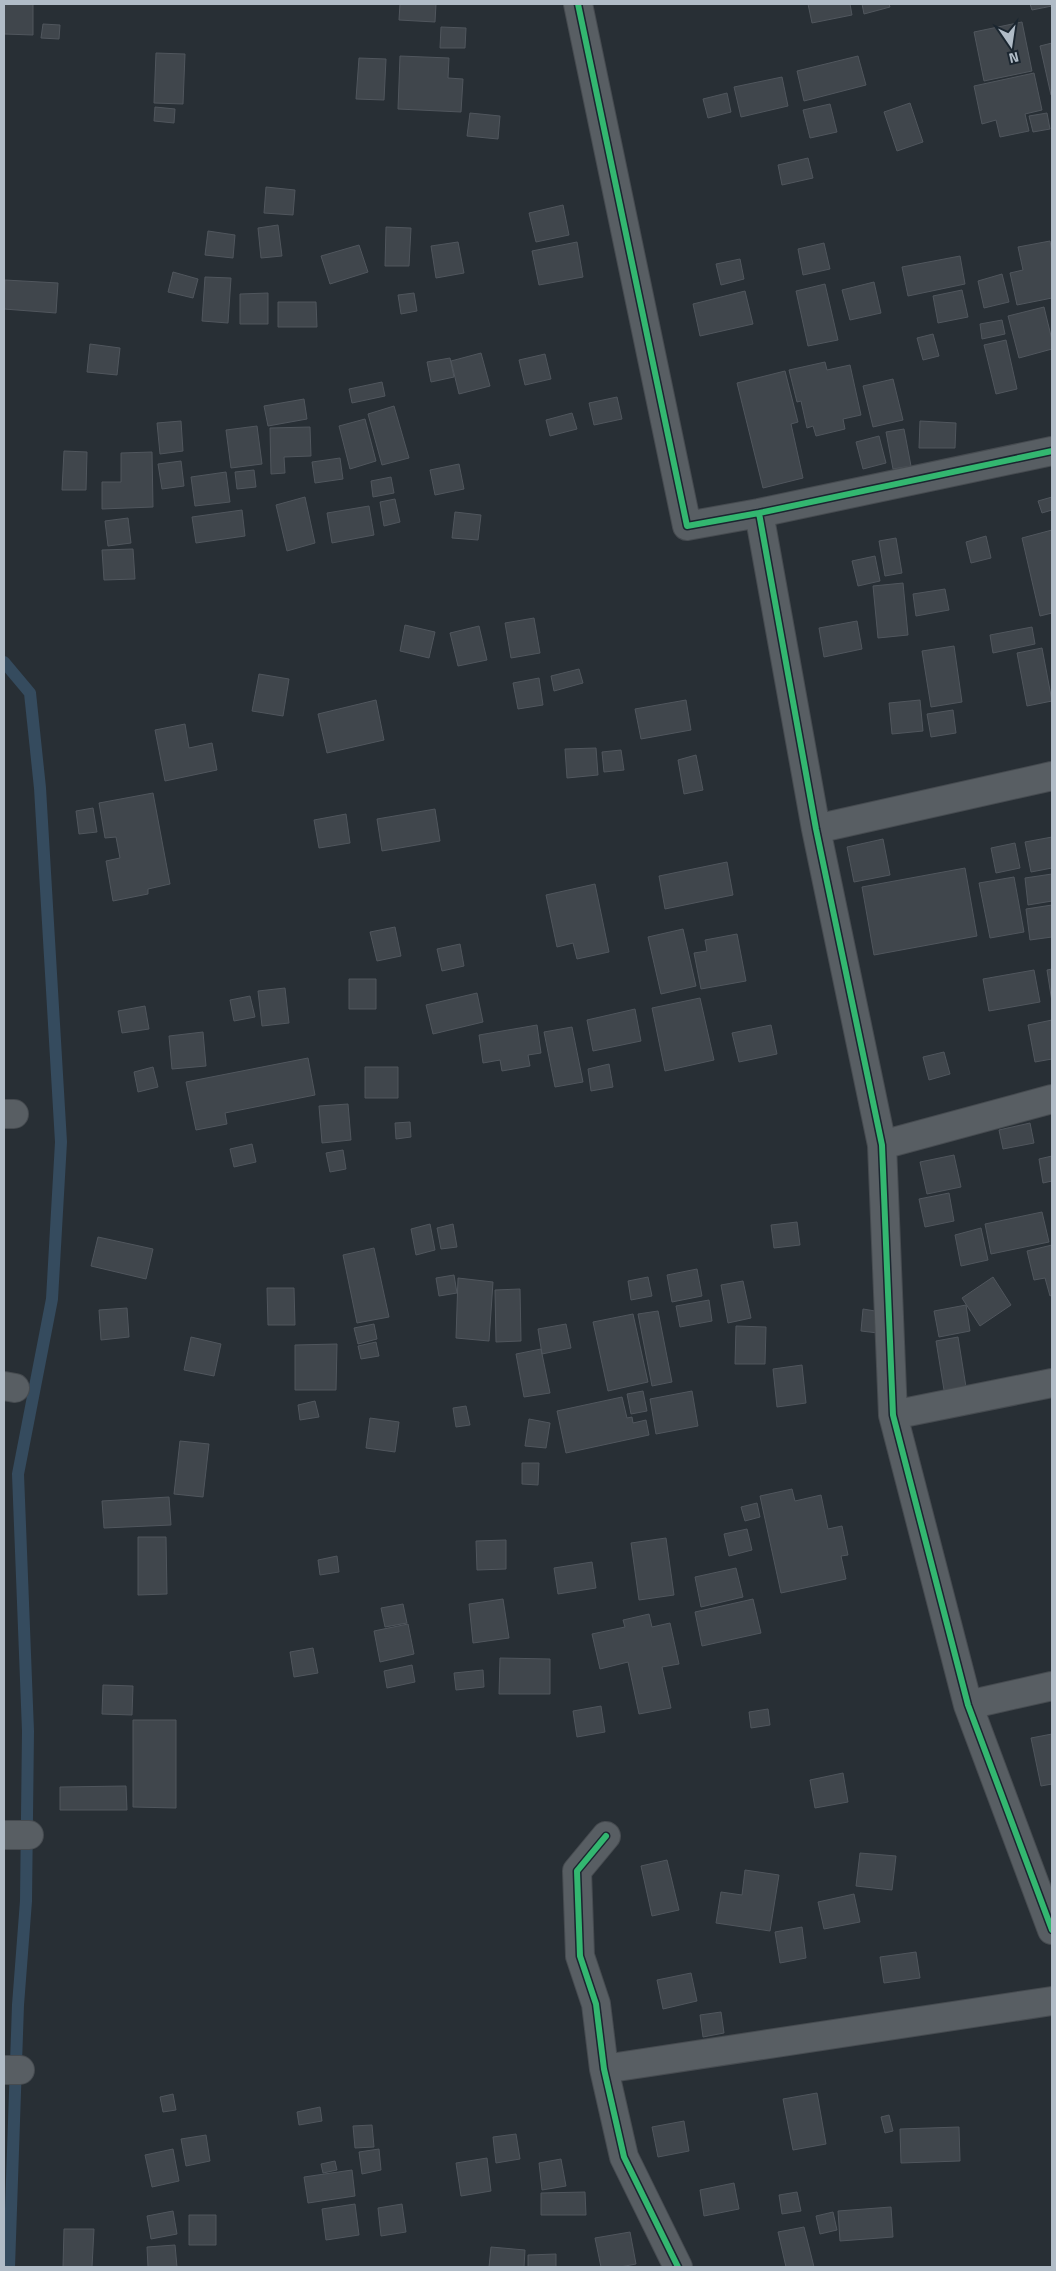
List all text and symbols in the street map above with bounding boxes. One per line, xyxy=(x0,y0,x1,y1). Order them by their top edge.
north arrow xyxy=(986,20,1036,70)
text: N xyxy=(1007,47,1021,69)

